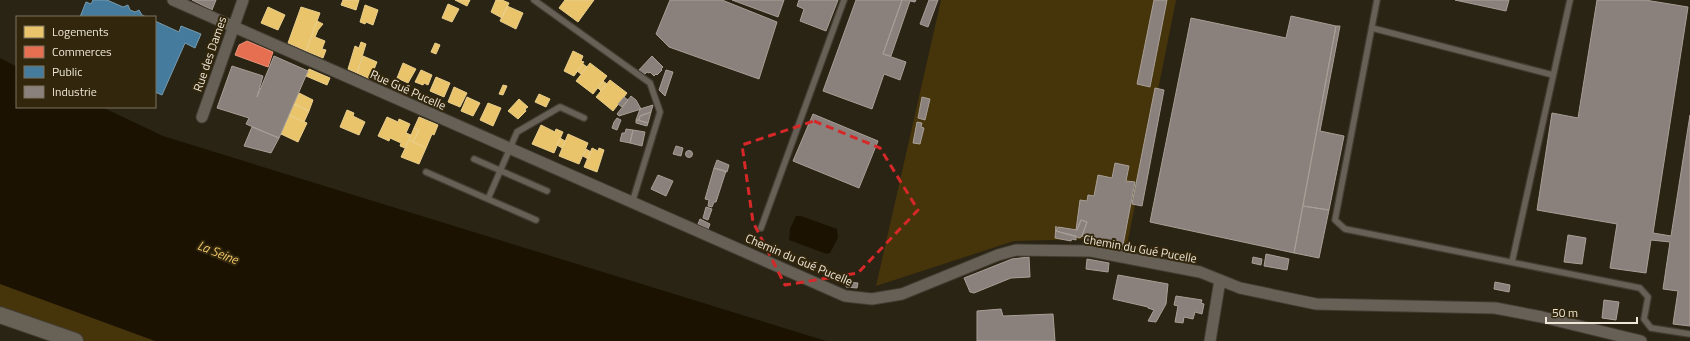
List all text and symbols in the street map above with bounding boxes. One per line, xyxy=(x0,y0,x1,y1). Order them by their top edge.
street label: Rue des Dames xyxy=(188,13,231,94)
legend xyxy=(16,16,156,108)
text: Logements xyxy=(52,22,109,41)
text: Commerces xyxy=(52,42,112,61)
text: Public xyxy=(52,62,82,81)
street label: Rue Gué Pucelle xyxy=(367,64,449,115)
text: Industrie xyxy=(52,82,97,101)
street label: Chemin du Gué Pucelle xyxy=(743,228,856,291)
street label: Chemin du Gué Pucelle xyxy=(1082,229,1198,268)
water label: La Seine xyxy=(195,235,242,270)
scale bar xyxy=(1546,299,1637,325)
text: 50 m xyxy=(1552,303,1578,322)

